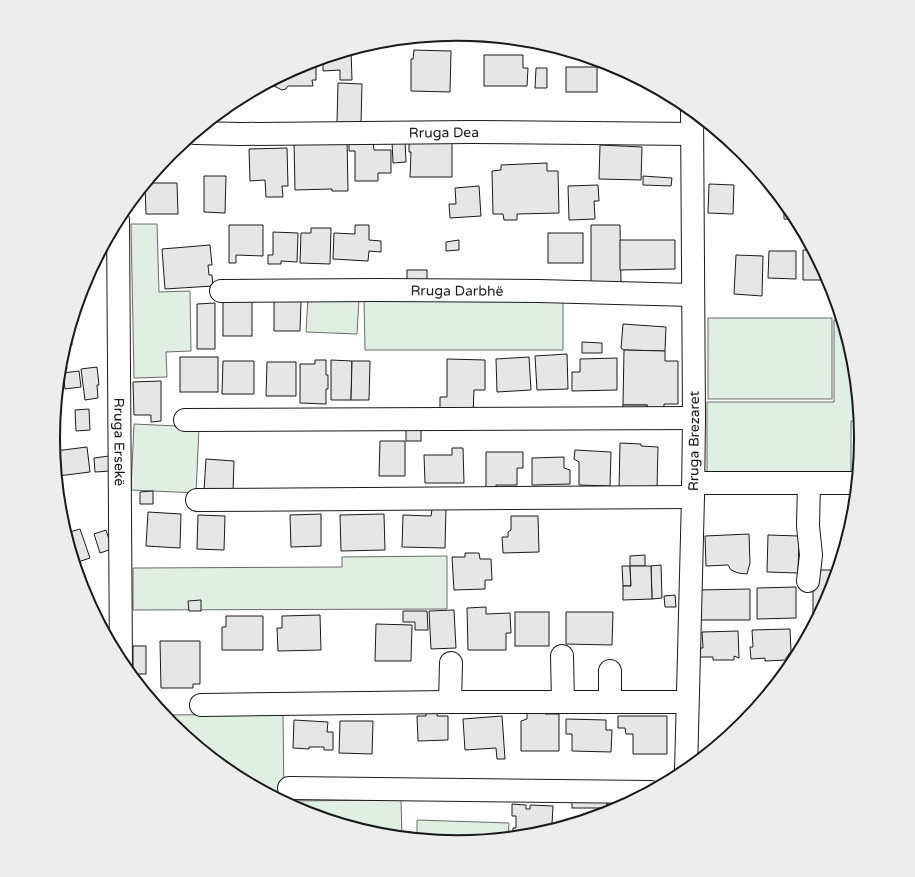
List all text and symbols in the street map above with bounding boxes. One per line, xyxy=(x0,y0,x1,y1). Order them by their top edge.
street label: Rruga Dea xyxy=(409,123,479,141)
street label: Rruga Darbhë xyxy=(410,282,504,299)
street label: Rruga Brezaret xyxy=(685,390,703,491)
street label: Rruga Ersekë xyxy=(111,398,128,486)

